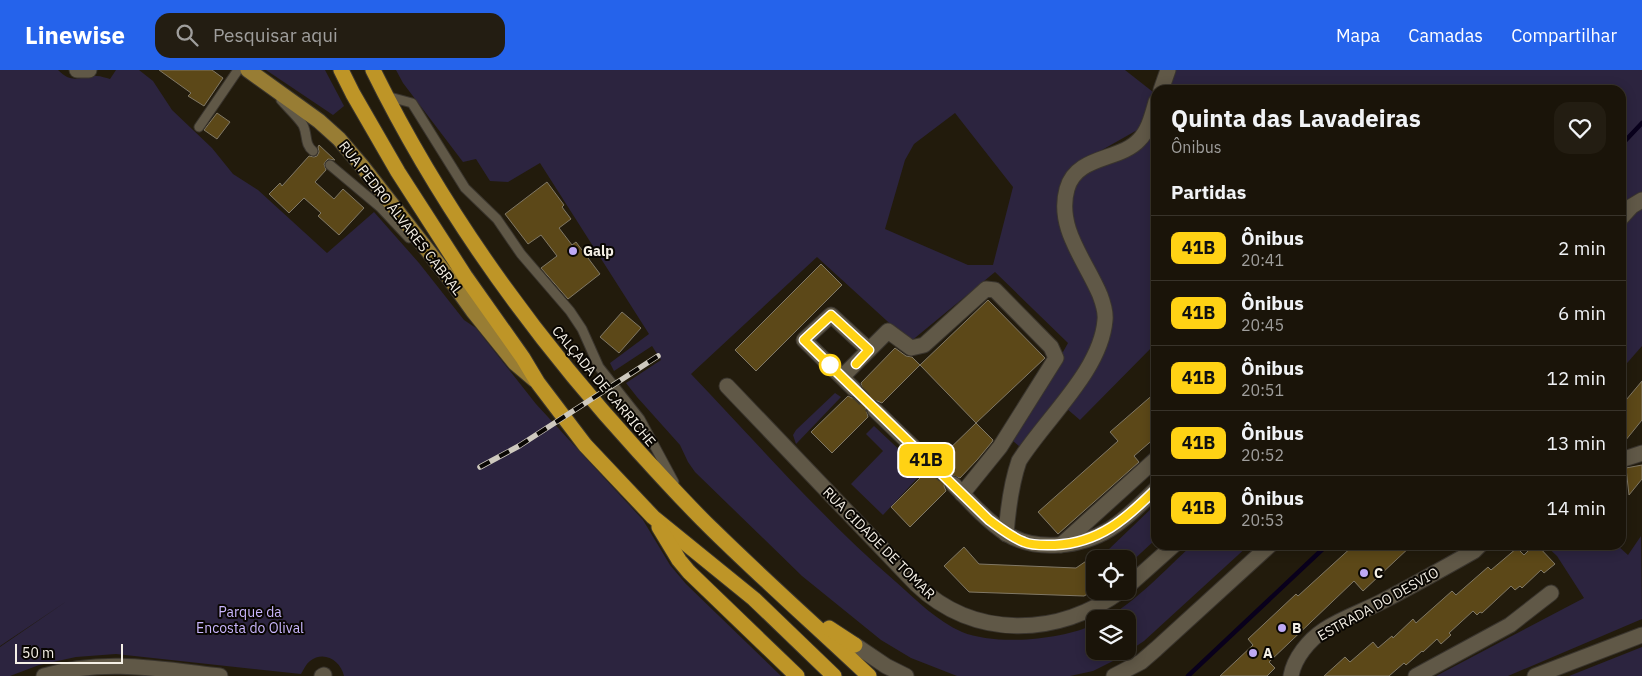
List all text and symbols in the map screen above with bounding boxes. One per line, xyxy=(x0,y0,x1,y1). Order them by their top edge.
search box xyxy=(155,13,505,58)
text: Linewise xyxy=(25,19,125,51)
icon: search xyxy=(173,21,201,49)
text: Pesquisar aqui xyxy=(213,23,338,47)
text: Mapa xyxy=(1336,24,1380,47)
text: Camadas xyxy=(1408,24,1483,47)
text: Compartilhar xyxy=(1511,24,1617,47)
text: Quinta das Lavadeiras xyxy=(1171,102,1421,134)
button: heart xyxy=(1554,102,1606,154)
street label: RUA PEDRO ÁLVARES CABRAL xyxy=(335,137,468,299)
text: Ônibus xyxy=(1171,137,1222,157)
text: Partidas xyxy=(1171,180,1246,204)
text: Ônibus xyxy=(1241,226,1304,250)
text: 41B xyxy=(1182,236,1215,259)
text: 2 min xyxy=(1558,236,1606,260)
place label: Galp xyxy=(583,242,614,260)
marker: Galp xyxy=(567,245,579,257)
text: 20:41 xyxy=(1241,250,1284,270)
text: Ônibus xyxy=(1241,291,1304,315)
text: 41B xyxy=(1182,301,1215,324)
text: 6 min xyxy=(1558,301,1606,325)
text: 20:45 xyxy=(1241,315,1284,335)
street label: CALÇADA DE CARRICHE xyxy=(548,322,660,450)
unlabelled marker xyxy=(819,354,841,376)
text: Ônibus xyxy=(1241,356,1304,380)
text: 41B xyxy=(1182,366,1215,389)
text: 12 min xyxy=(1547,366,1606,390)
text: 20:51 xyxy=(1241,380,1284,400)
text: Ônibus xyxy=(1241,421,1304,445)
text: 41B xyxy=(1182,431,1215,454)
text: 13 min xyxy=(1547,431,1606,455)
line badge: 41B xyxy=(897,444,955,476)
text: 20:52 xyxy=(1241,445,1284,465)
text: 41B xyxy=(909,448,943,471)
street label: RUA CIDADE DE TOMAR xyxy=(819,483,939,603)
text: Ônibus xyxy=(1241,486,1304,510)
text: 41B xyxy=(1182,496,1215,519)
text: 14 min xyxy=(1547,496,1606,520)
text: 20:53 xyxy=(1241,510,1284,530)
map controls xyxy=(1086,550,1136,660)
button: locate xyxy=(1086,550,1136,600)
street label: ESTRADA DO DESVIO xyxy=(1314,563,1442,645)
place label: C xyxy=(1374,564,1383,582)
marker: C xyxy=(1358,567,1370,579)
park label: Parque da Encosta do Olival xyxy=(196,603,304,637)
button: layers xyxy=(1086,610,1136,660)
place label: B xyxy=(1292,619,1301,637)
marker: B xyxy=(1276,622,1288,634)
scale bar xyxy=(15,641,122,664)
text: 50 m xyxy=(22,644,54,662)
place label: A xyxy=(1263,644,1273,662)
marker: A xyxy=(1247,647,1259,659)

